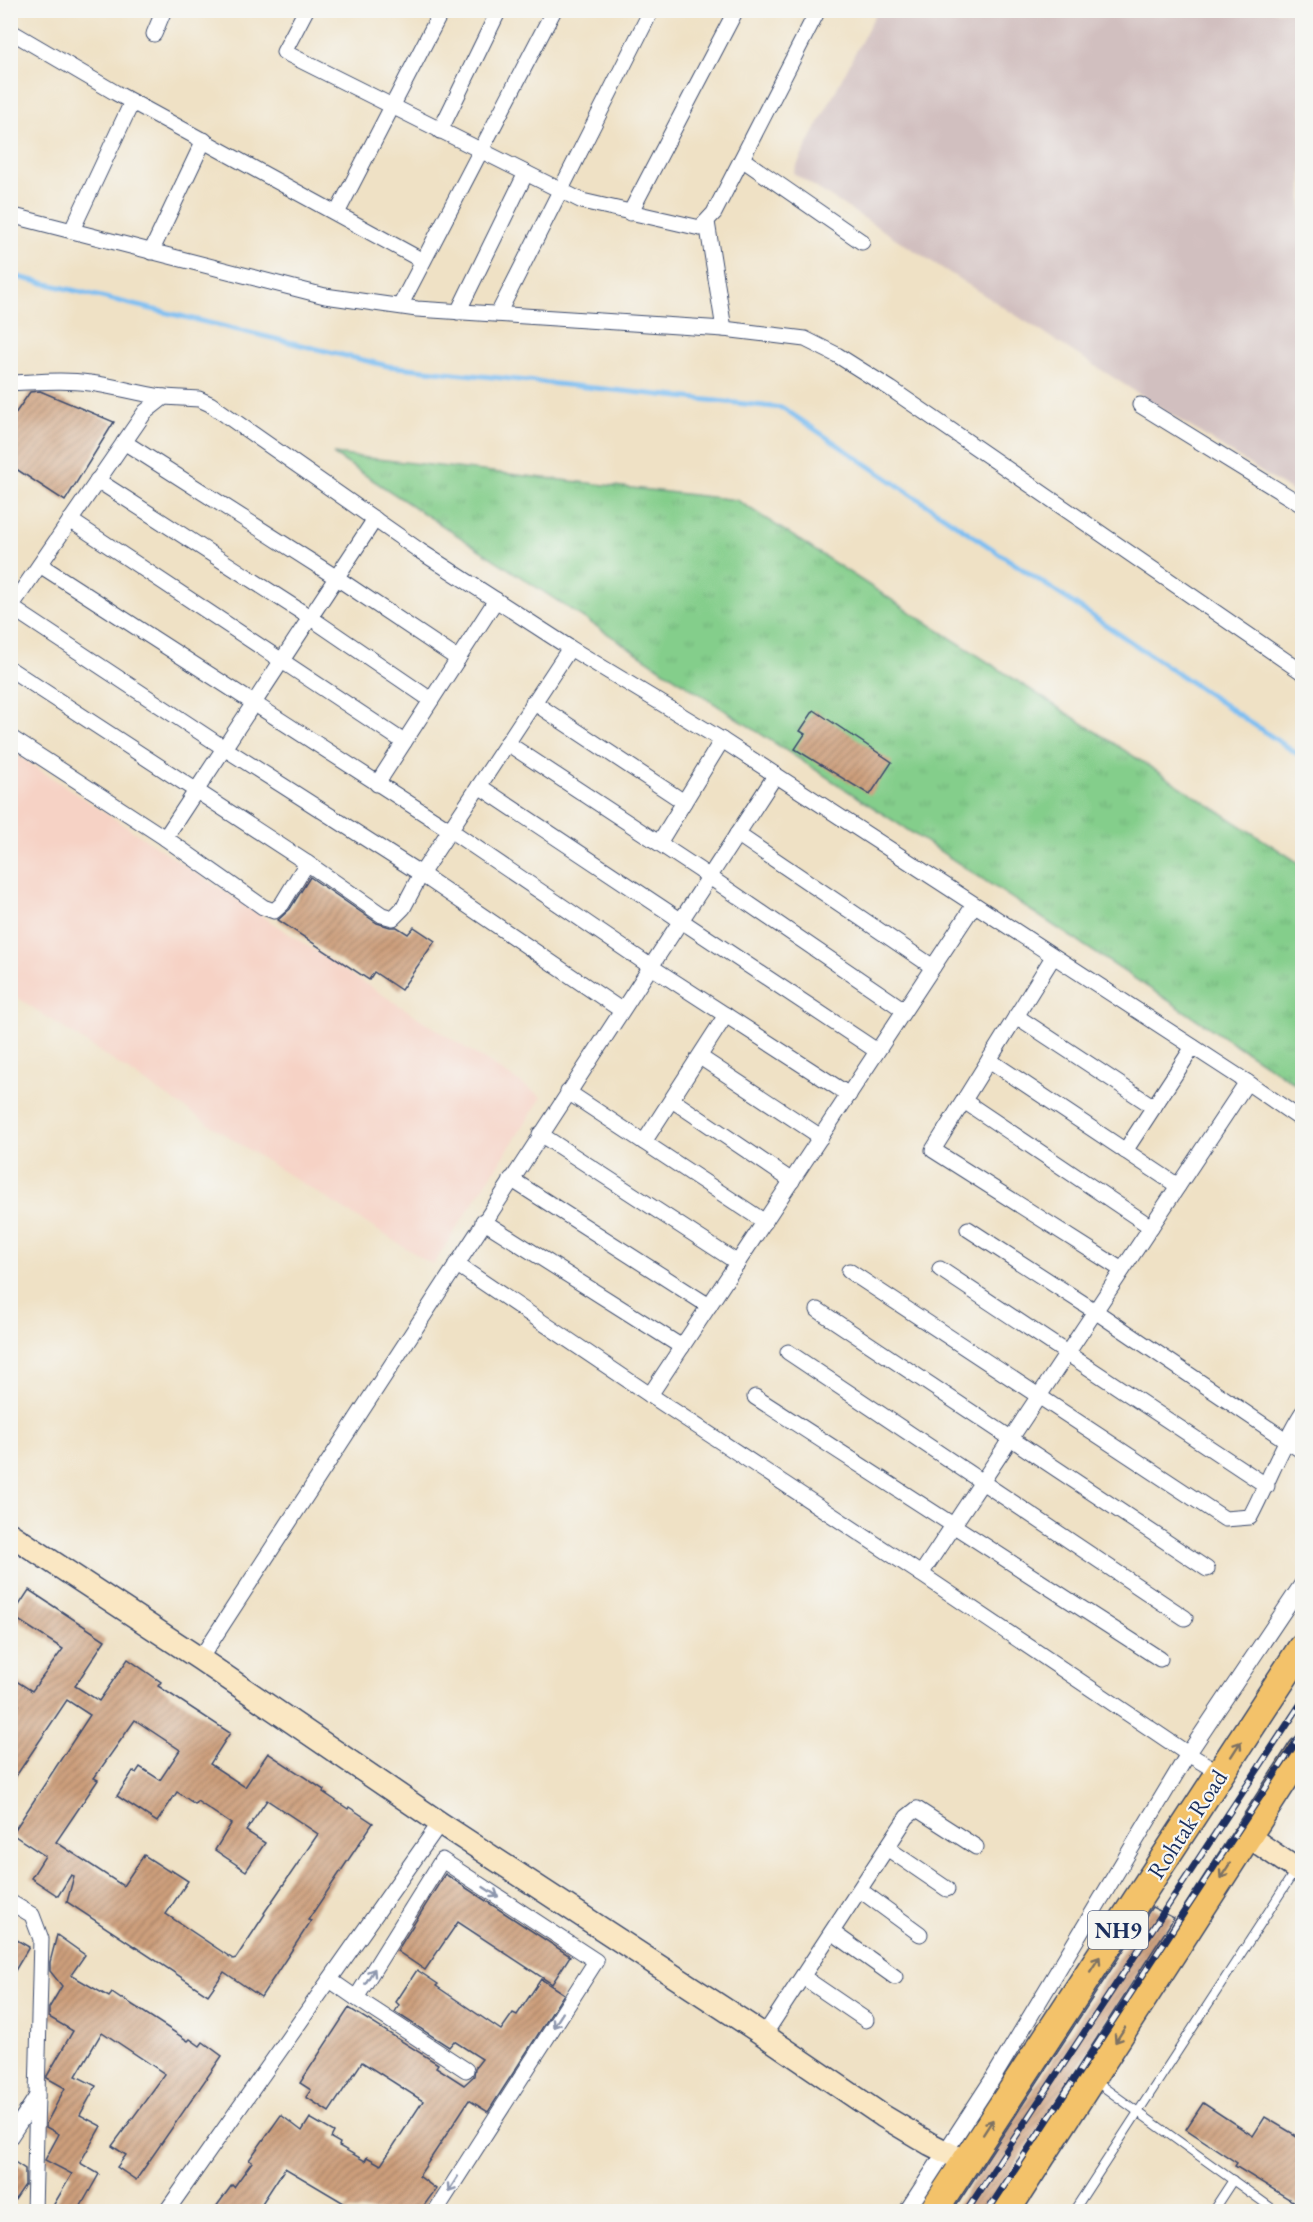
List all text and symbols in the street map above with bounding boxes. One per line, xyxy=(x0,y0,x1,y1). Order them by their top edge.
one-way arrow xyxy=(1230,1740,1243,1757)
street label: Rohtak Road xyxy=(1140,1763,1234,1885)
one-way arrow xyxy=(1219,1862,1231,1879)
one-way arrow xyxy=(483,1886,499,1898)
road number: NH9 xyxy=(1088,1911,1148,1949)
one-way arrow xyxy=(1089,1957,1101,1973)
one-way arrow xyxy=(364,1967,377,1984)
one-way arrow xyxy=(551,2011,563,2028)
one-way arrow xyxy=(1113,2026,1125,2043)
one-way arrow xyxy=(982,2120,994,2136)
one-way arrow xyxy=(446,2176,459,2193)

